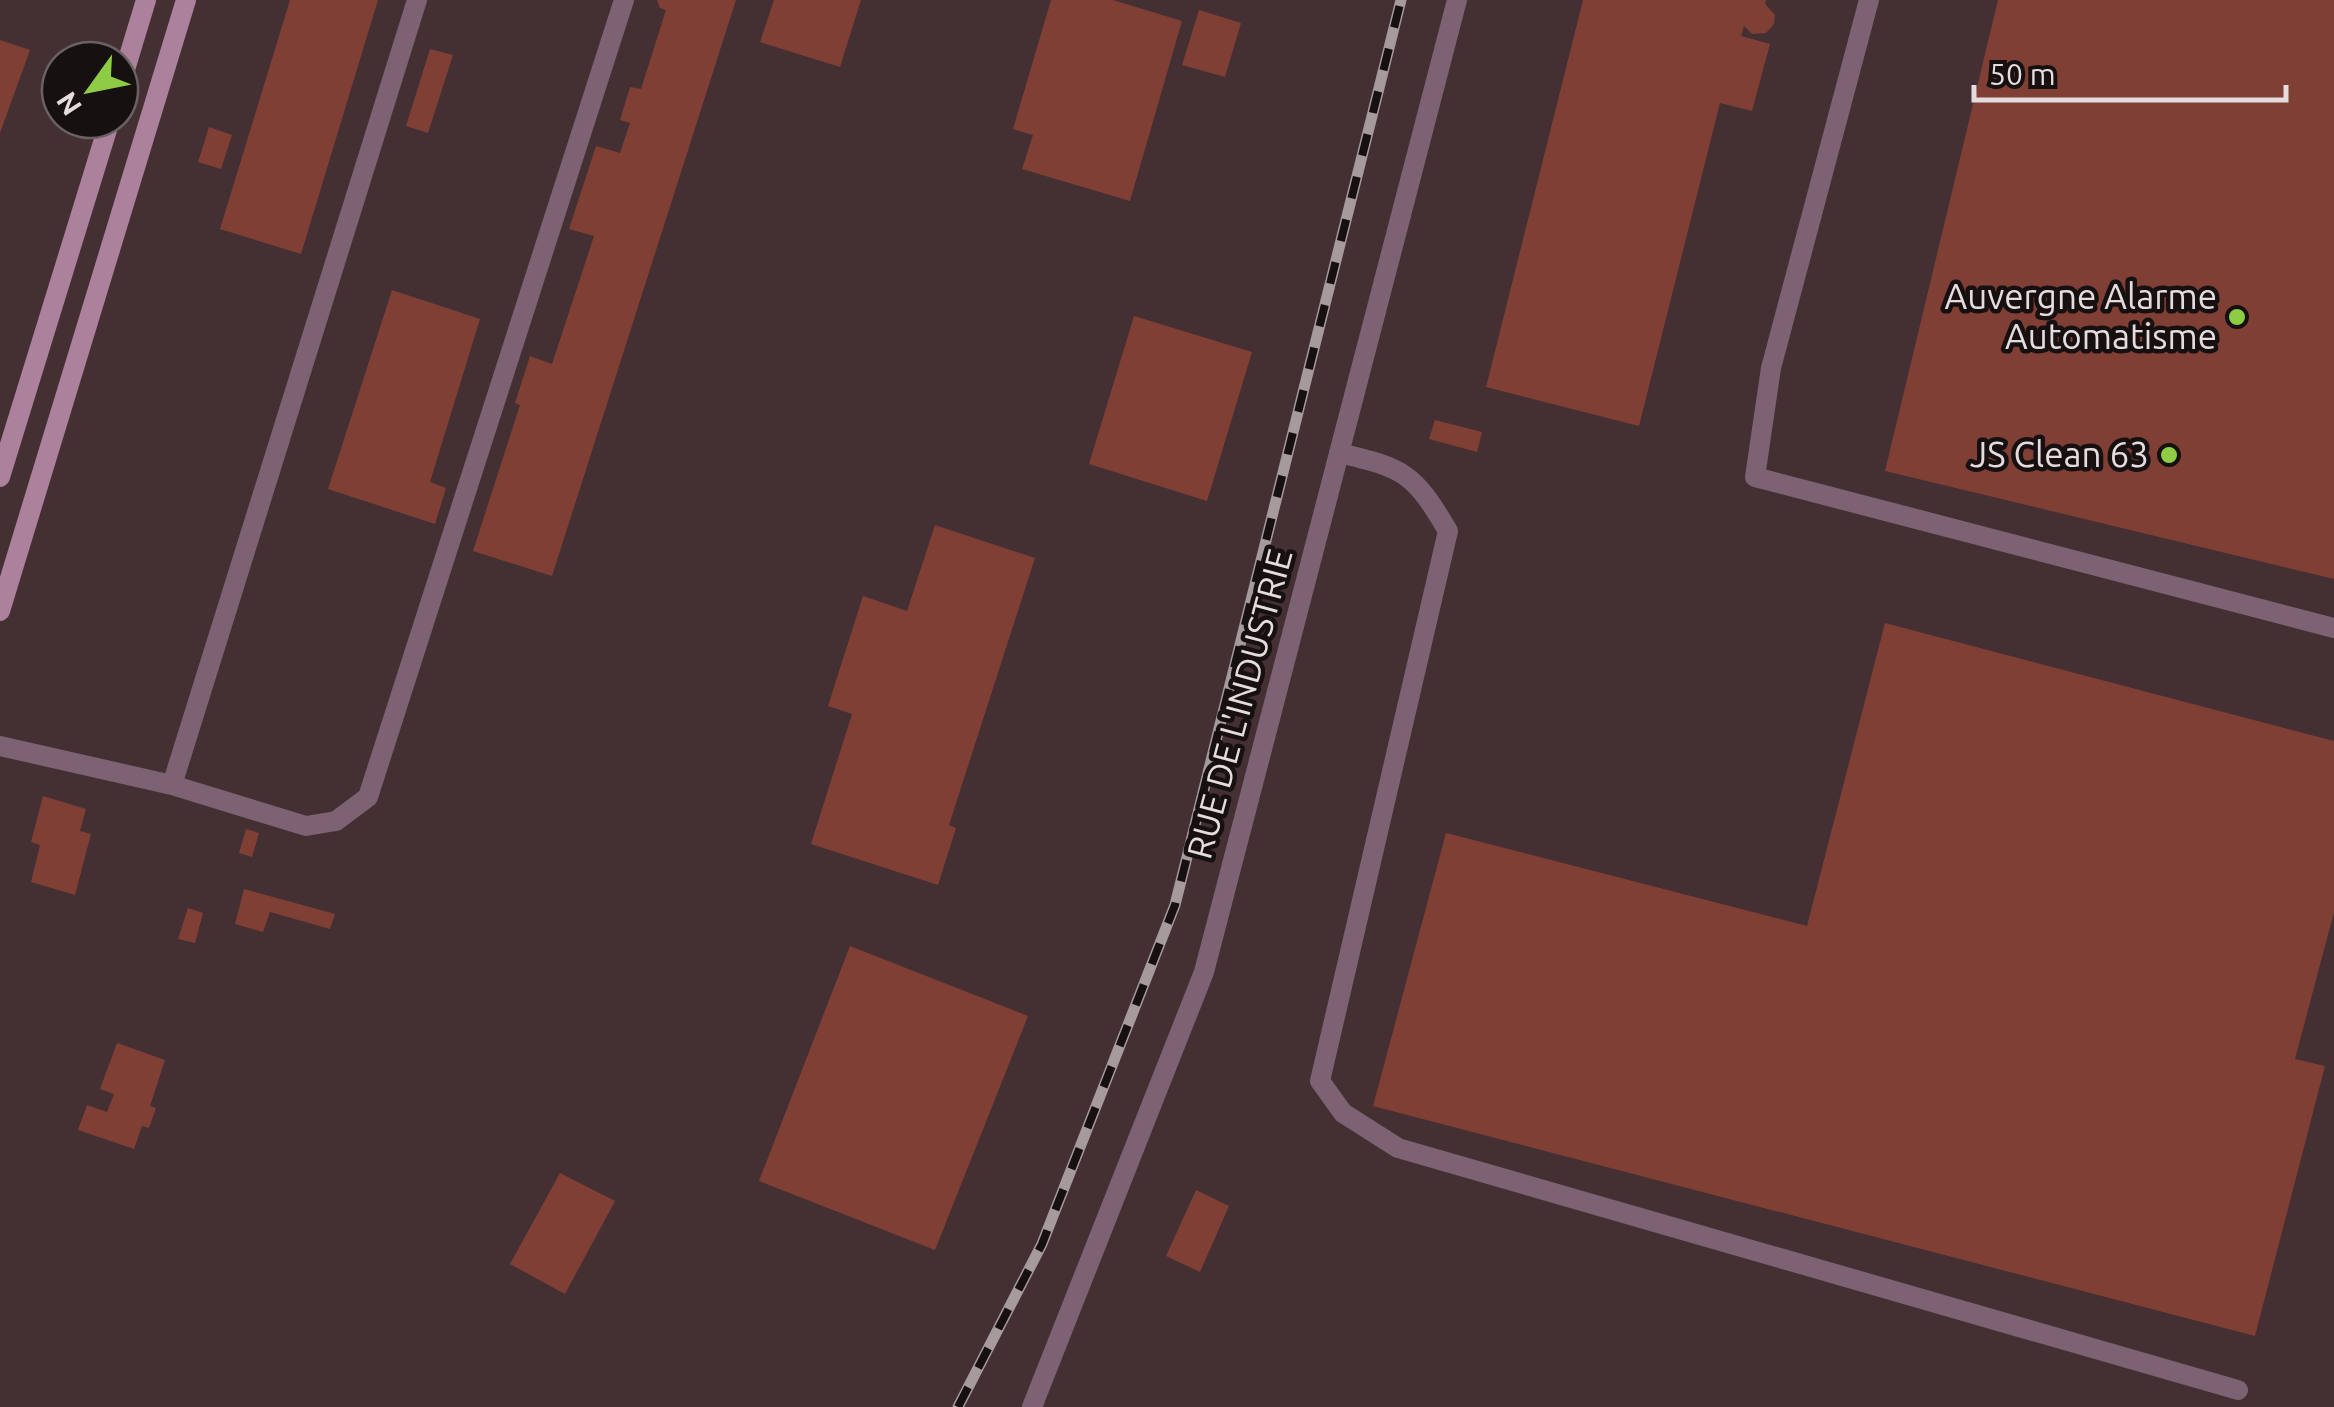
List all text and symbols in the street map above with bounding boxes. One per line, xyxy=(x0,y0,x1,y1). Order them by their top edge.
north arrow xyxy=(40,40,140,140)
scale bar xyxy=(1974,40,2286,102)
text: 50 m xyxy=(1989,57,2056,91)
text: N xyxy=(50,87,87,121)
place label: Auvergne Alarme Automatisme xyxy=(1945,276,2217,356)
marker: Auvergne Alarme Automatisme xyxy=(2226,306,2248,328)
place label: JS Clean 63 xyxy=(1970,434,2149,474)
marker: JS Clean 63 xyxy=(2158,444,2180,466)
street label: RUE DE L'INDUSTRIE xyxy=(1178,545,1300,863)

